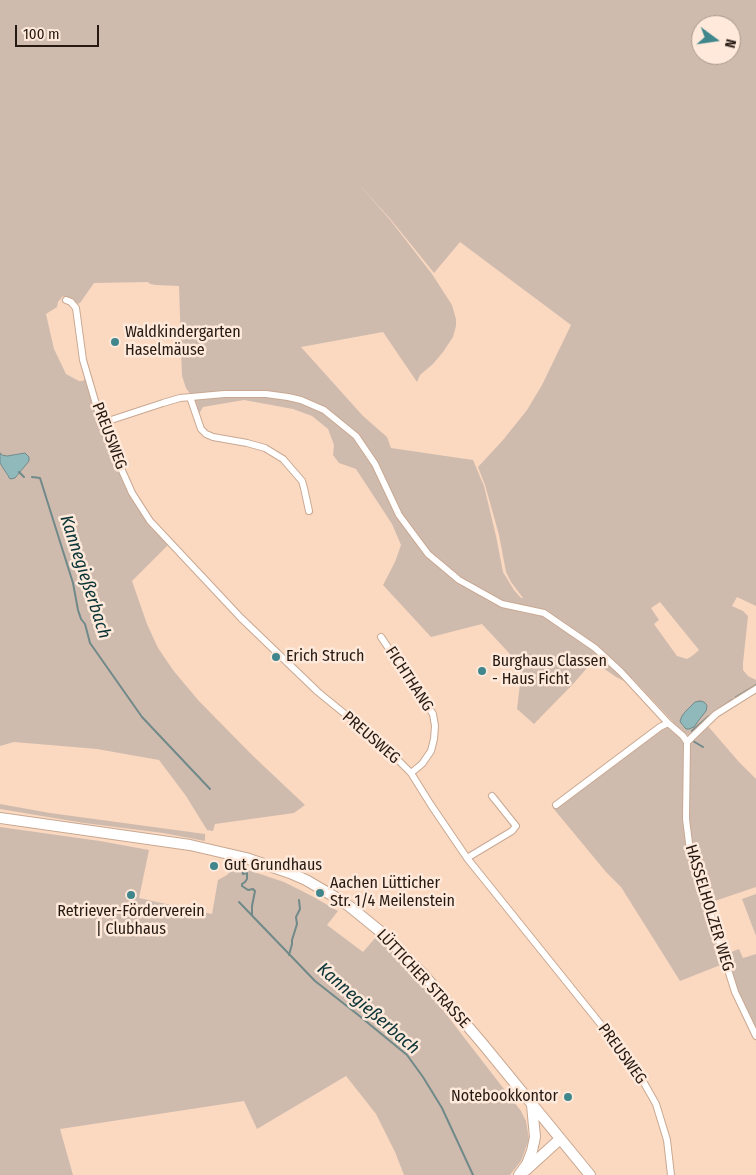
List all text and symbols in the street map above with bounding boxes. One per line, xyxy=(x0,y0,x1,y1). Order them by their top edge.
scale bar xyxy=(18,15,101,47)
north arrow xyxy=(691,15,741,65)
text: 100 m xyxy=(23,25,60,43)
text: N xyxy=(721,37,739,50)
place label: Waldkindergarten Haselmäuse xyxy=(125,323,241,361)
marker: Waldkindergarten Haselmäuse xyxy=(109,336,121,348)
street label: PREUSWEG xyxy=(87,400,131,472)
water label: Kannegießerbach xyxy=(55,513,115,641)
street label: FICHTHANG xyxy=(381,643,437,715)
place label: Erich Struch xyxy=(286,647,364,667)
marker: Erich Struch xyxy=(270,651,282,663)
place label: Burghaus Classen - Haus Ficht xyxy=(492,652,607,690)
marker: Burghaus Classen - Haus Ficht xyxy=(476,665,488,677)
street label: PREUSWEG xyxy=(338,708,404,768)
street label: HASSELHOLZER WEG xyxy=(681,842,737,974)
place label: Gut Grundhaus xyxy=(224,856,322,876)
marker: Gut Grundhaus xyxy=(208,860,220,872)
place label: Aachen Lütticher Str. 1/4 Meilenstein xyxy=(330,874,455,912)
marker: Aachen Lütticher Str. 1/4 Meilenstein xyxy=(314,887,326,899)
marker: Retriever-Förderverein | Clubhaus xyxy=(125,889,137,901)
place label: Retriever-Förderverein | Clubhaus xyxy=(57,902,205,940)
street label: LÜTTICHER STRASSE xyxy=(372,926,474,1032)
water label: Kannegießerbach xyxy=(312,959,424,1059)
street label: PREUSWEG xyxy=(594,1020,650,1088)
place label: Notebookkontor xyxy=(451,1087,558,1107)
marker: Notebookkontor xyxy=(562,1091,574,1103)

